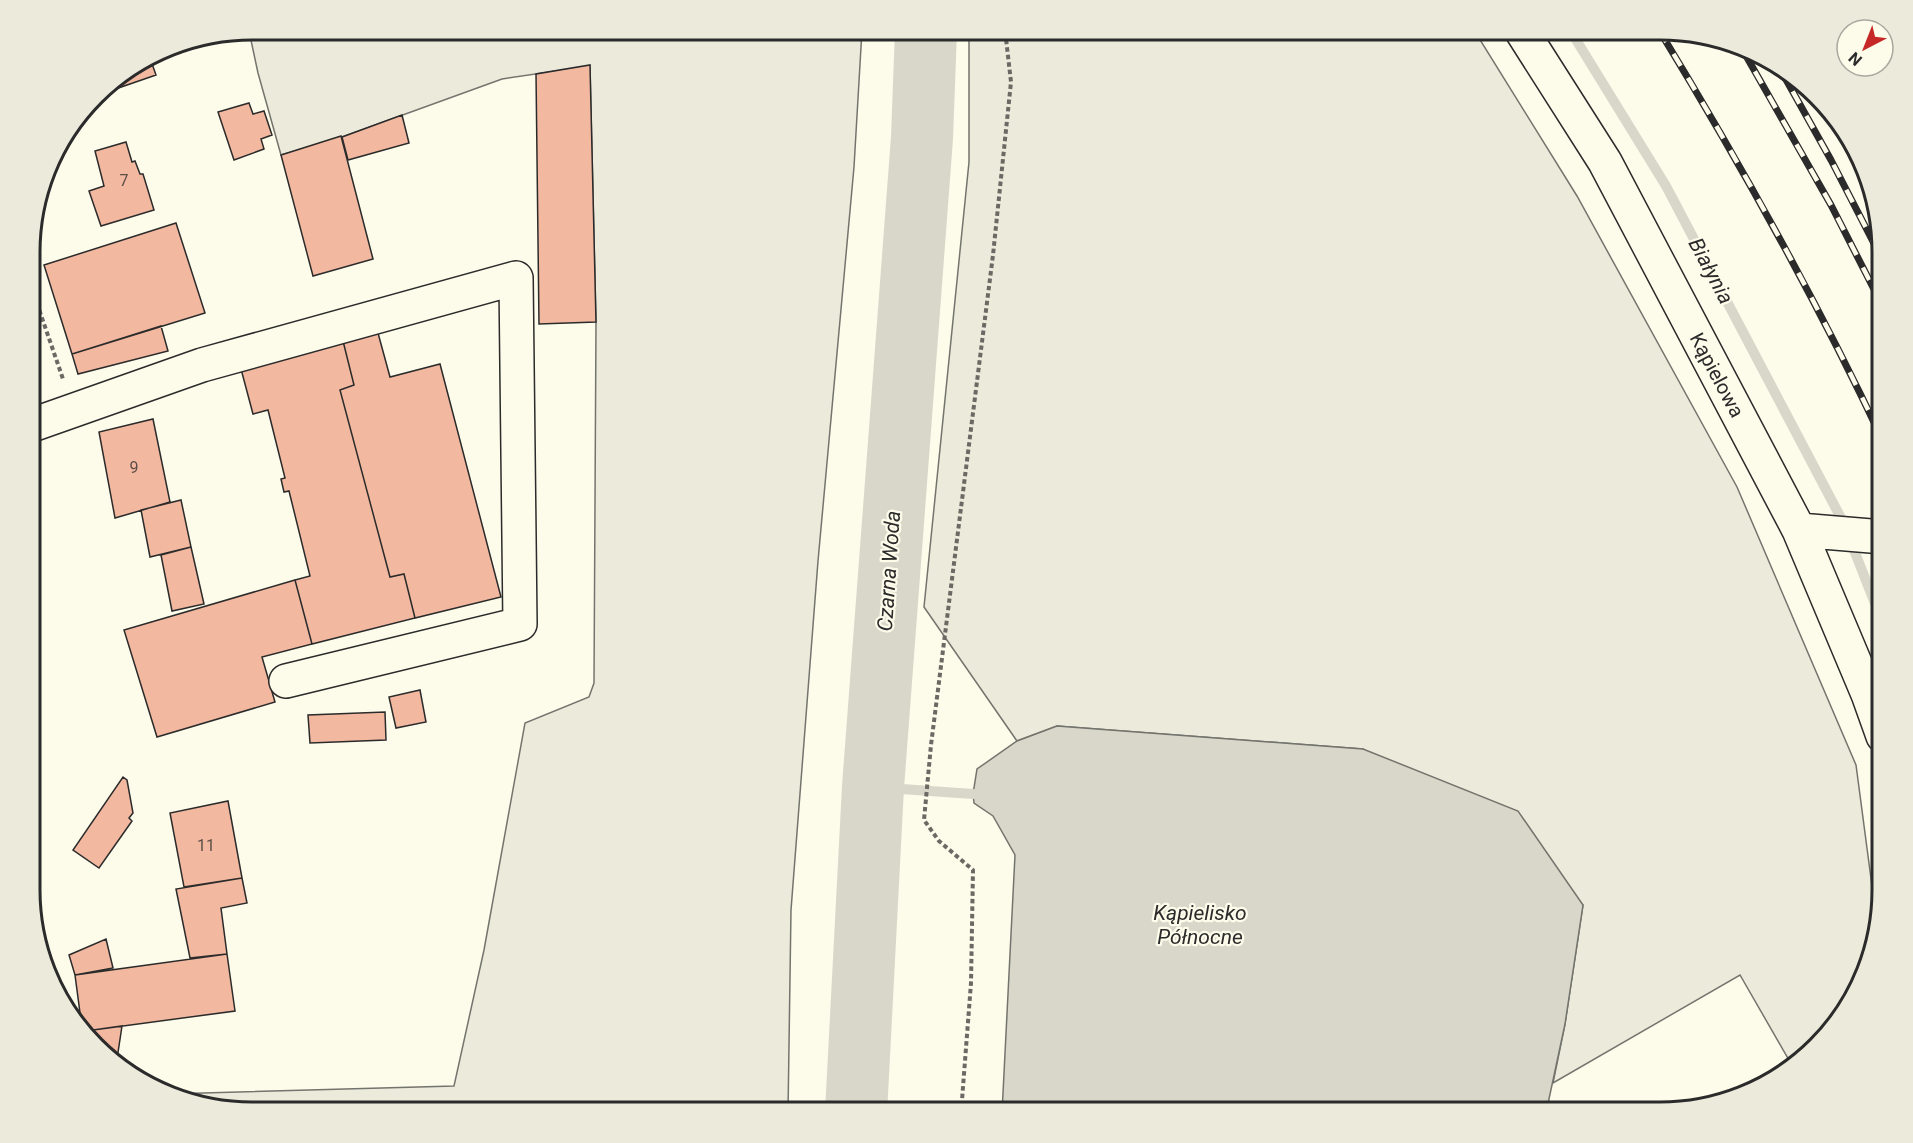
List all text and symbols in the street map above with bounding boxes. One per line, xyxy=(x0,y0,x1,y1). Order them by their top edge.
north arrow xyxy=(1835,18,1895,78)
text: N xyxy=(1845,48,1866,70)
house number: 7 xyxy=(120,171,129,190)
water label: Białynia xyxy=(1684,234,1738,308)
street label: Kąpielowa xyxy=(1685,329,1749,421)
house number: 9 xyxy=(130,458,139,477)
water label: Czarna Woda xyxy=(873,510,905,632)
house number: 11 xyxy=(197,836,215,855)
water label: Kąpielisko Północne xyxy=(1153,901,1247,949)

